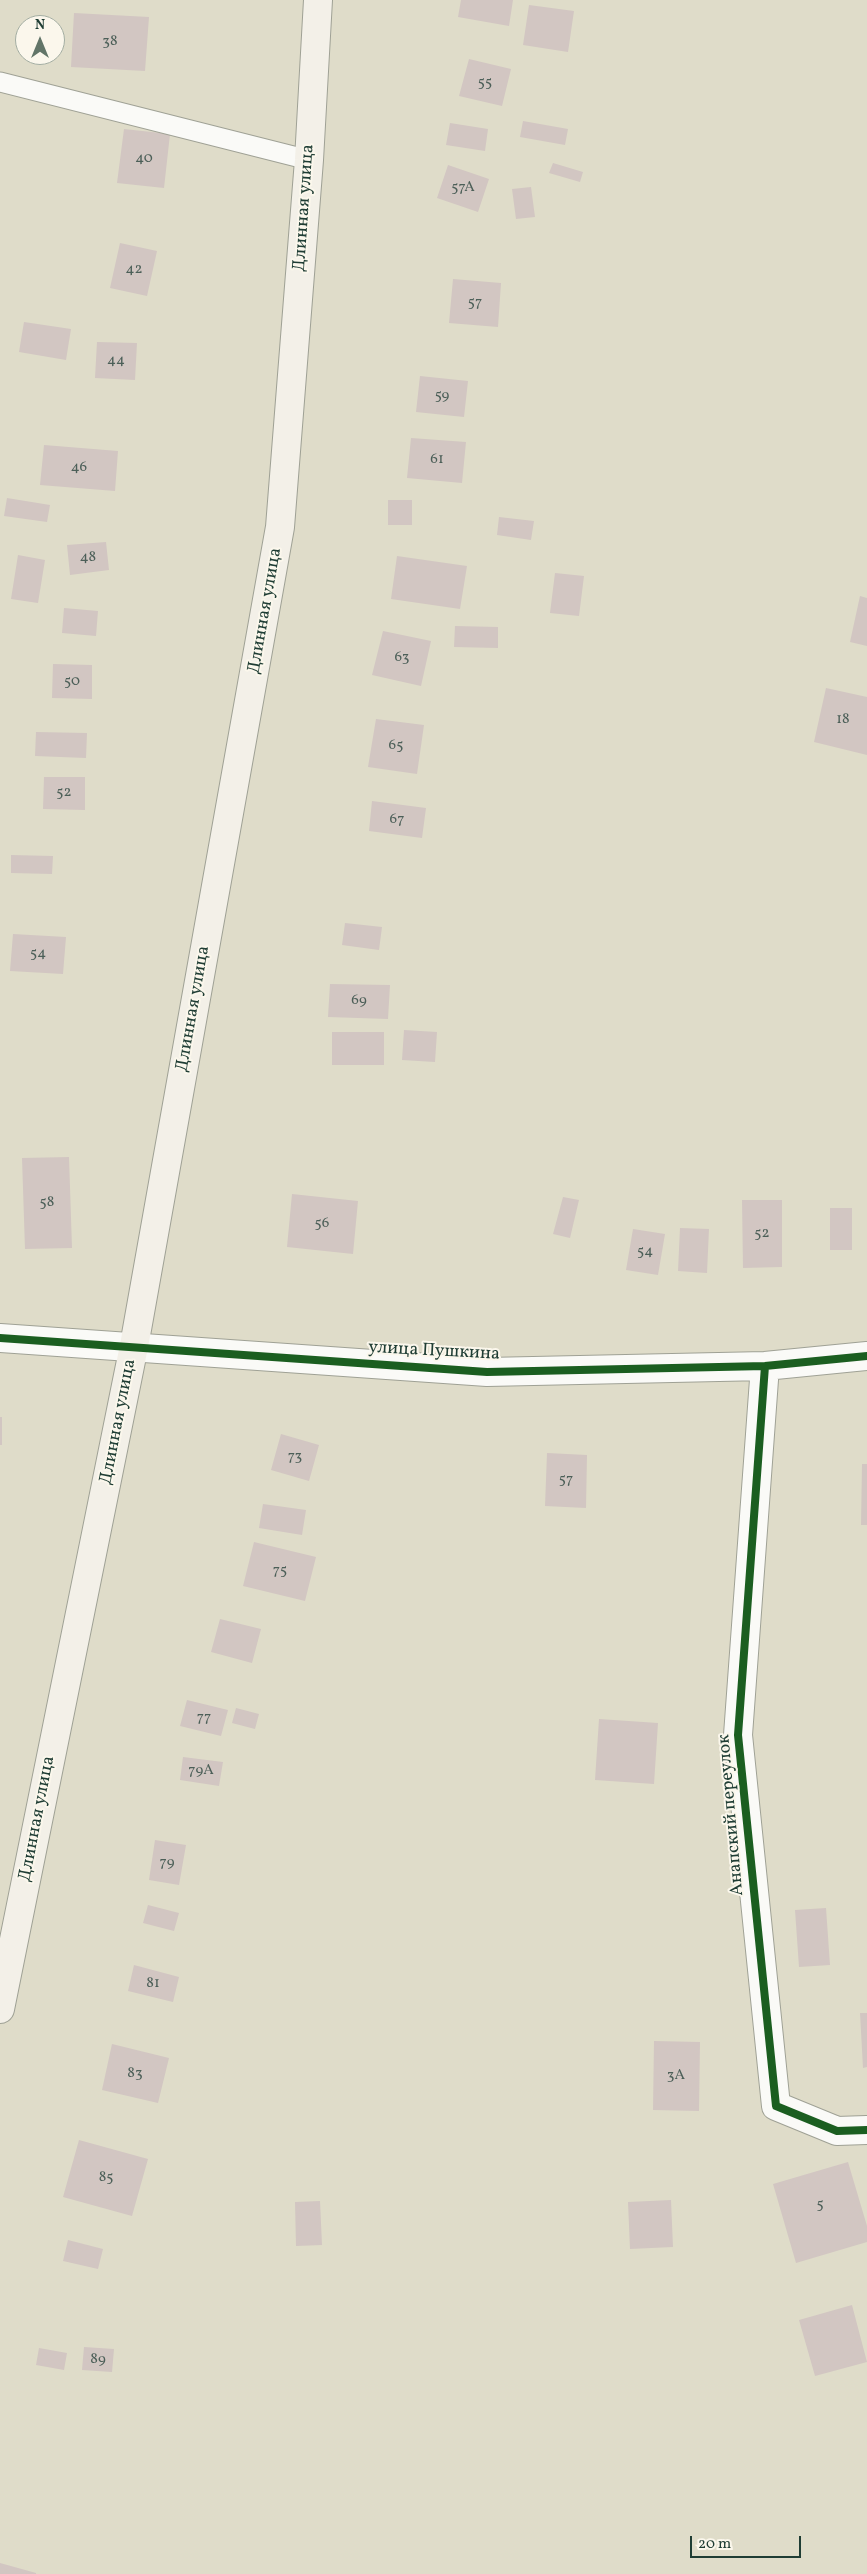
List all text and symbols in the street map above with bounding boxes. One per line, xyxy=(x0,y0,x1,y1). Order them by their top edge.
north arrow xyxy=(15,15,65,65)
text: N xyxy=(35,16,45,35)
house number: 38 xyxy=(102,33,118,51)
house number: 55 xyxy=(478,74,492,92)
street label: Длинная улица xyxy=(290,143,320,273)
house number: 40 xyxy=(135,150,153,168)
house number: 57А xyxy=(451,179,475,197)
house number: 42 xyxy=(125,261,143,279)
house number: 57 xyxy=(468,294,482,312)
house number: 44 xyxy=(107,352,125,370)
house number: 59 xyxy=(435,387,449,405)
house number: 61 xyxy=(430,451,444,469)
house number: 46 xyxy=(71,459,87,477)
street label: Длинная улица xyxy=(244,546,288,676)
house number: 48 xyxy=(80,549,96,567)
house number: 63 xyxy=(394,649,410,667)
house number: 50 xyxy=(64,673,80,691)
house number: 18 xyxy=(836,711,850,729)
house number: 65 xyxy=(389,737,403,755)
house number: 52 xyxy=(56,784,72,802)
house number: 67 xyxy=(390,811,404,829)
street label: Длинная улица xyxy=(172,944,216,1074)
house number: 54 xyxy=(30,945,46,963)
house number: 69 xyxy=(351,992,367,1010)
house number: 58 xyxy=(40,1194,54,1212)
house number: 56 xyxy=(315,1215,329,1233)
house number: 52 xyxy=(754,1225,770,1243)
house number: 54 xyxy=(637,1243,653,1261)
street label: улица Пушкина xyxy=(368,1338,500,1366)
street label: Длинная улица xyxy=(96,1357,142,1487)
house number: 73 xyxy=(288,1448,302,1466)
house number: 57 xyxy=(559,1471,573,1489)
house number: 75 xyxy=(273,1562,287,1580)
house number: 77 xyxy=(197,1709,211,1727)
street label: Анапский переулок xyxy=(714,1733,750,1897)
street label: Длинная улица xyxy=(15,1754,61,1884)
house number: 79А xyxy=(188,1762,214,1780)
house number: 79 xyxy=(160,1854,174,1872)
house number: 81 xyxy=(146,1975,160,1993)
house number: 83 xyxy=(127,2065,143,2083)
house number: 3А xyxy=(667,2067,685,2085)
house number: 85 xyxy=(99,2169,113,2187)
house number: 5 xyxy=(816,2196,824,2214)
house number: 89 xyxy=(90,2351,106,2369)
scale bar xyxy=(692,2526,803,2558)
text: 20 m xyxy=(698,2534,731,2555)

